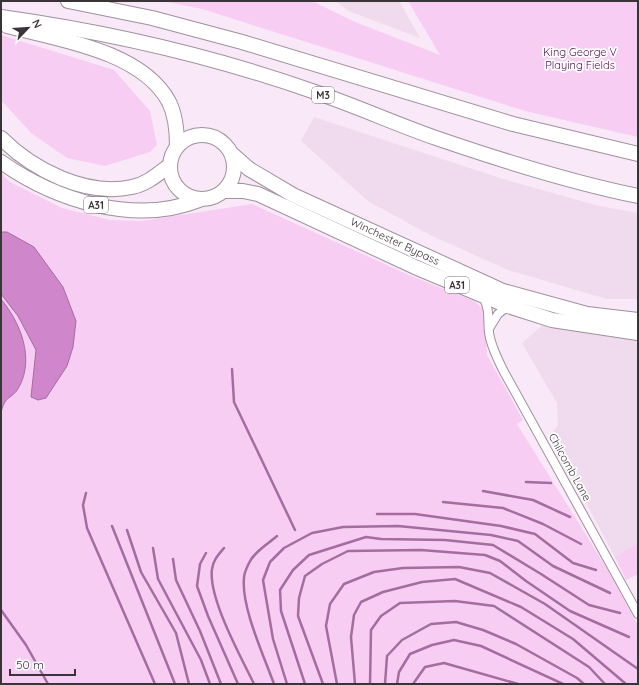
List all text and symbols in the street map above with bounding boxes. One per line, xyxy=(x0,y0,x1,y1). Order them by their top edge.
north arrow xyxy=(8,8,48,48)
text: N xyxy=(29,17,45,30)
park label: King George V Playing Fields xyxy=(543,45,617,72)
road number: M3 xyxy=(312,87,334,103)
road number: A31 xyxy=(84,197,108,213)
street label: Winchester Bypass xyxy=(348,214,442,268)
road number: A31 xyxy=(445,277,469,293)
street label: Chilcomb Lane xyxy=(546,431,594,503)
scale bar xyxy=(10,651,75,677)
text: 50 m xyxy=(16,657,44,672)

